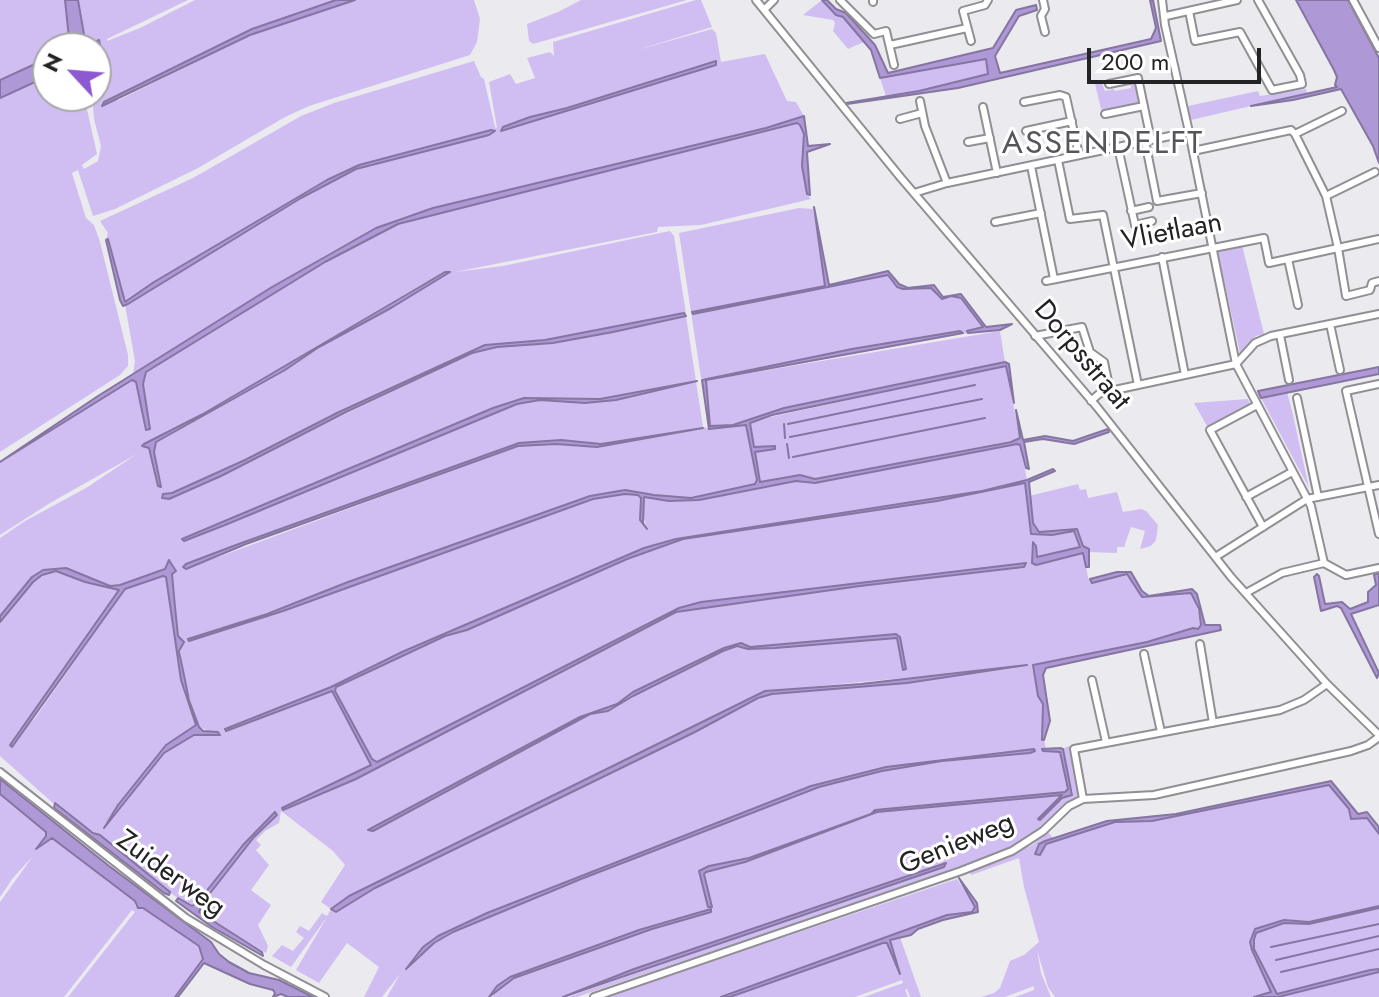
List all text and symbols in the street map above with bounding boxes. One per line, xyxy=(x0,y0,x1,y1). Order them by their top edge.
north arrow xyxy=(32,32,112,112)
scale bar xyxy=(1091,32,1265,82)
text: 200 m xyxy=(1101,44,1169,79)
text: N xyxy=(34,47,70,77)
district label: ASSENDELFT xyxy=(1002,126,1204,164)
street label: Vlietlaan xyxy=(1119,207,1225,259)
street label: Dorpsstraat xyxy=(1026,294,1136,418)
street label: Genieweg xyxy=(895,807,1019,883)
street label: Zuiderweg xyxy=(109,824,231,926)

